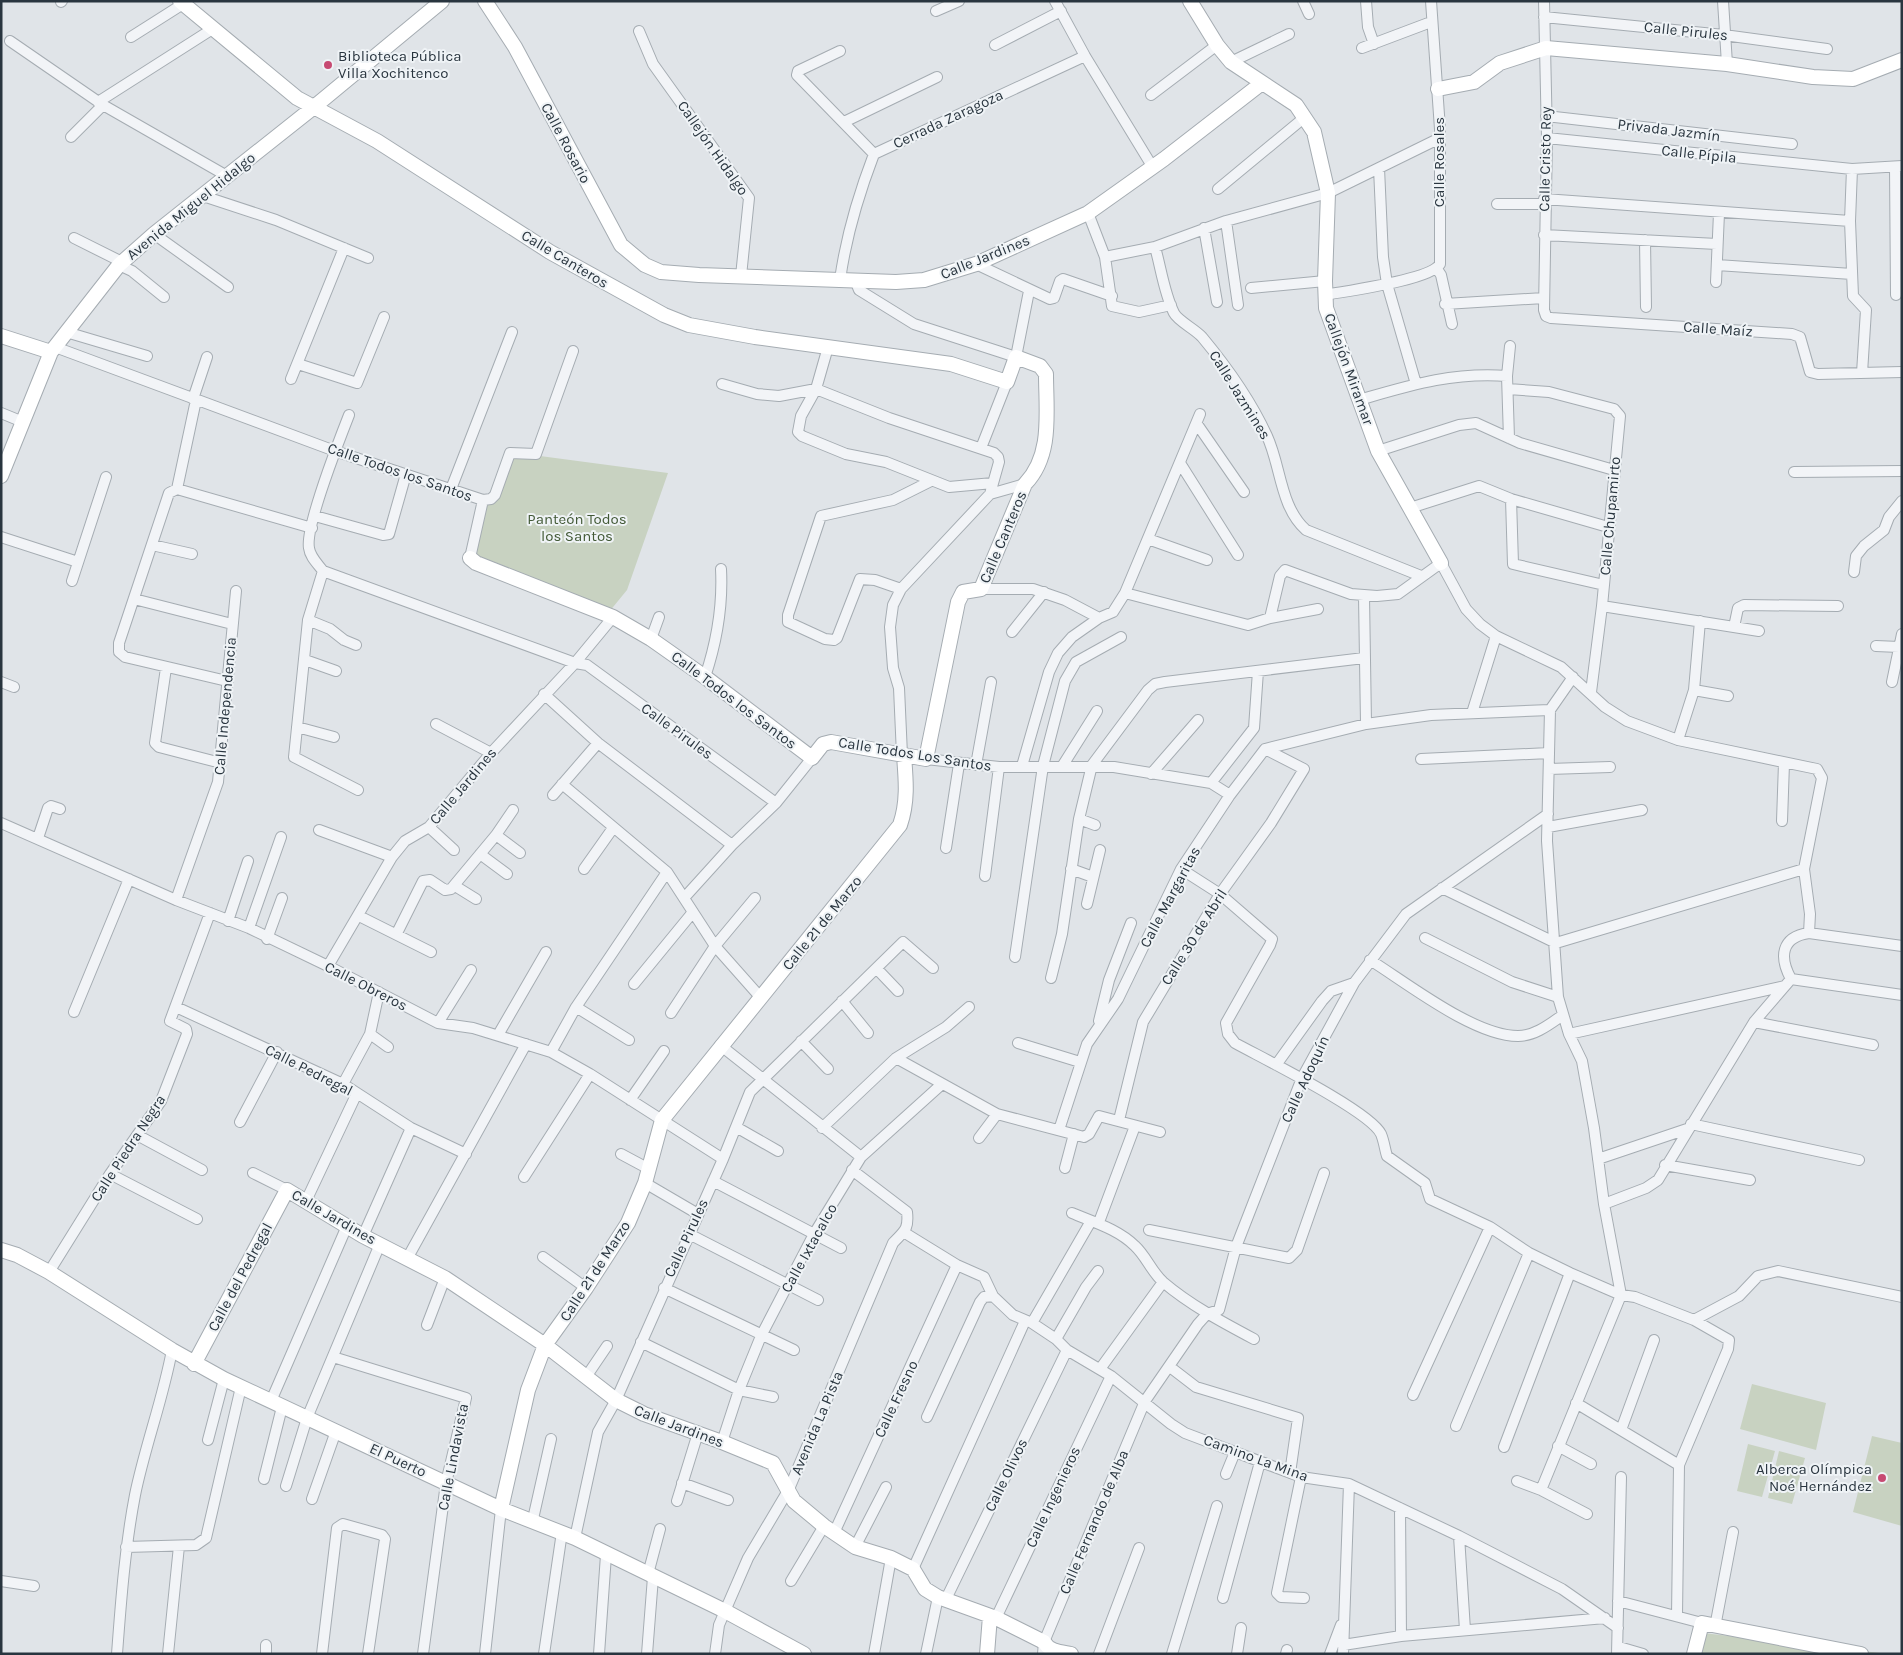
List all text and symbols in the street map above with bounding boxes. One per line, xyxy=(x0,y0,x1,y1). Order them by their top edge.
street label: Calle Pirules xyxy=(1643,18,1729,44)
place label: Biblioteca Pública Villa Xochitenco xyxy=(338,47,461,82)
marker: Biblioteca Pública Villa Xochitenco xyxy=(322,59,334,71)
street label: Cerrada Zaragoza xyxy=(890,86,1006,152)
street label: Callejón Hidalgo xyxy=(674,97,752,199)
street label: Calle Rosario xyxy=(537,100,595,186)
street label: Calle Cristo Rey xyxy=(1535,106,1555,212)
street label: Privada Jazmín xyxy=(1616,115,1722,145)
street label: Calle Rosales xyxy=(1430,117,1448,207)
street label: Calle Pípila xyxy=(1660,141,1738,167)
street label: Avenida Miguel Hidalgo xyxy=(123,149,259,263)
street label: Calle Canteros xyxy=(518,226,612,292)
street label: Calle Jardines xyxy=(938,231,1032,283)
street label: Callejón Miramar xyxy=(1320,311,1378,428)
street label: Calle Maíz xyxy=(1683,318,1753,340)
street label: Calle Jazmines xyxy=(1205,347,1275,443)
street label: Calle Todos los Santos xyxy=(325,439,475,505)
street label: Calle Chupamirto xyxy=(1596,456,1624,576)
street label: Calle Canteros xyxy=(975,488,1031,586)
park label: Panteón Todos los Santos xyxy=(527,510,627,545)
street label: Calle Independencia xyxy=(210,636,240,776)
street label: Calle Todos los Santos xyxy=(668,647,800,753)
street label: Calle Pirules xyxy=(638,699,716,763)
street label: Calle Todos Los Santos xyxy=(837,733,993,775)
street label: Calle Jardines xyxy=(426,744,500,828)
street label: Calle Margaritas xyxy=(1136,843,1204,951)
street label: Calle 21 de Marzo xyxy=(778,872,866,974)
street label: Calle 30 de Abril xyxy=(1157,886,1231,988)
street label: Calle Obreros xyxy=(322,957,410,1015)
street label: Calle Adoquín xyxy=(1277,1033,1333,1125)
street label: Calle Pedregal xyxy=(262,1040,356,1100)
street label: Calle Piedra Negra xyxy=(87,1091,169,1205)
street label: Calle Jardines xyxy=(288,1185,380,1249)
street label: Calle Pirules xyxy=(660,1196,712,1280)
street label: Calle Ixtacalco xyxy=(777,1200,841,1296)
street label: Calle 21 de Marzo xyxy=(556,1217,634,1325)
street label: Calle del Pedregal xyxy=(204,1220,276,1334)
street label: Calle Fresno xyxy=(870,1357,922,1441)
street label: Avenida La Pista xyxy=(787,1368,847,1478)
street label: Calle Jardines xyxy=(631,1401,727,1451)
street label: Calle Lindavista xyxy=(434,1402,472,1512)
street label: Camino La Mina xyxy=(1201,1431,1311,1485)
street label: Calle Olivos xyxy=(981,1436,1031,1514)
street label: El Puerto xyxy=(367,1439,429,1481)
street label: Calle Ingenieros xyxy=(1022,1444,1084,1550)
street label: Calle Fernando de Alba xyxy=(1055,1447,1133,1597)
place label: Alberca Olímpica Noé Hernández xyxy=(1756,1460,1872,1495)
marker: Alberca Olímpica Noé Hernández xyxy=(1876,1472,1888,1484)

